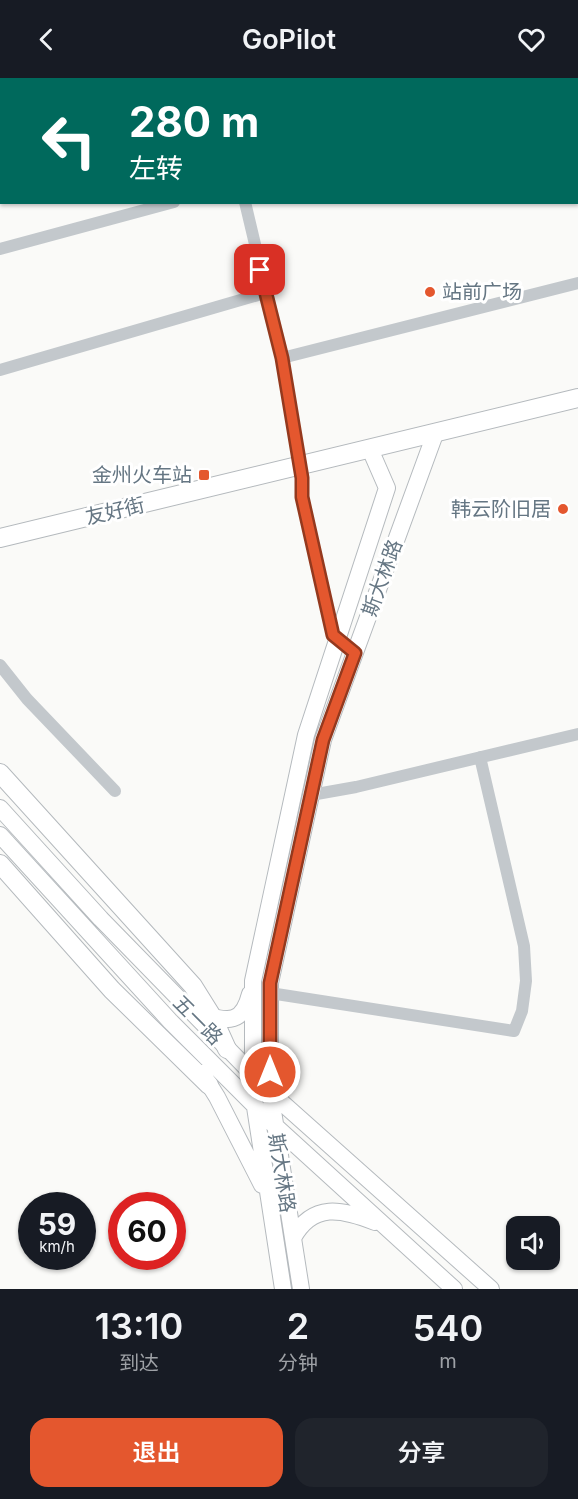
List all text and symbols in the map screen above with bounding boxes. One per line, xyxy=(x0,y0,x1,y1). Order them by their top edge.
icon: back xyxy=(30,23,63,56)
text: GoPilot xyxy=(242,23,336,56)
icon: heart xyxy=(515,23,548,56)
text: 280 m xyxy=(129,96,259,147)
icon: left xyxy=(30,102,108,180)
text: 左转 xyxy=(129,152,183,185)
pin xyxy=(234,244,285,295)
icon: arrive xyxy=(243,253,276,286)
place label: 站前广场 xyxy=(442,280,522,304)
marker: 站前广场 xyxy=(423,285,437,299)
place label: 金州火车站 xyxy=(92,463,192,487)
marker: 金州火车站 xyxy=(197,468,211,482)
street label: 友好街 xyxy=(83,493,147,529)
place label: 韩云阶旧居 xyxy=(451,497,551,521)
marker: 韩云阶旧居 xyxy=(556,502,570,516)
street label: 斯大林路 xyxy=(357,536,407,620)
street label: 五一路 xyxy=(168,990,228,1050)
position arrow xyxy=(238,1040,302,1104)
street label: 斯大林路 xyxy=(264,1132,300,1214)
speed limit sign: 60 xyxy=(108,1192,186,1270)
text: 59 xyxy=(38,1206,76,1242)
map controls xyxy=(506,1216,560,1270)
button: sound xyxy=(506,1216,560,1270)
text: km/h xyxy=(39,1237,75,1256)
text: 13:10 xyxy=(95,1304,183,1348)
text: 2 xyxy=(287,1304,309,1348)
text: 540 xyxy=(413,1306,483,1350)
text: m xyxy=(439,1349,457,1373)
text: 到达 xyxy=(119,1351,159,1375)
text: 分钟 xyxy=(278,1351,318,1375)
button: 退出 xyxy=(30,1418,283,1487)
button: 分享 xyxy=(295,1418,548,1487)

